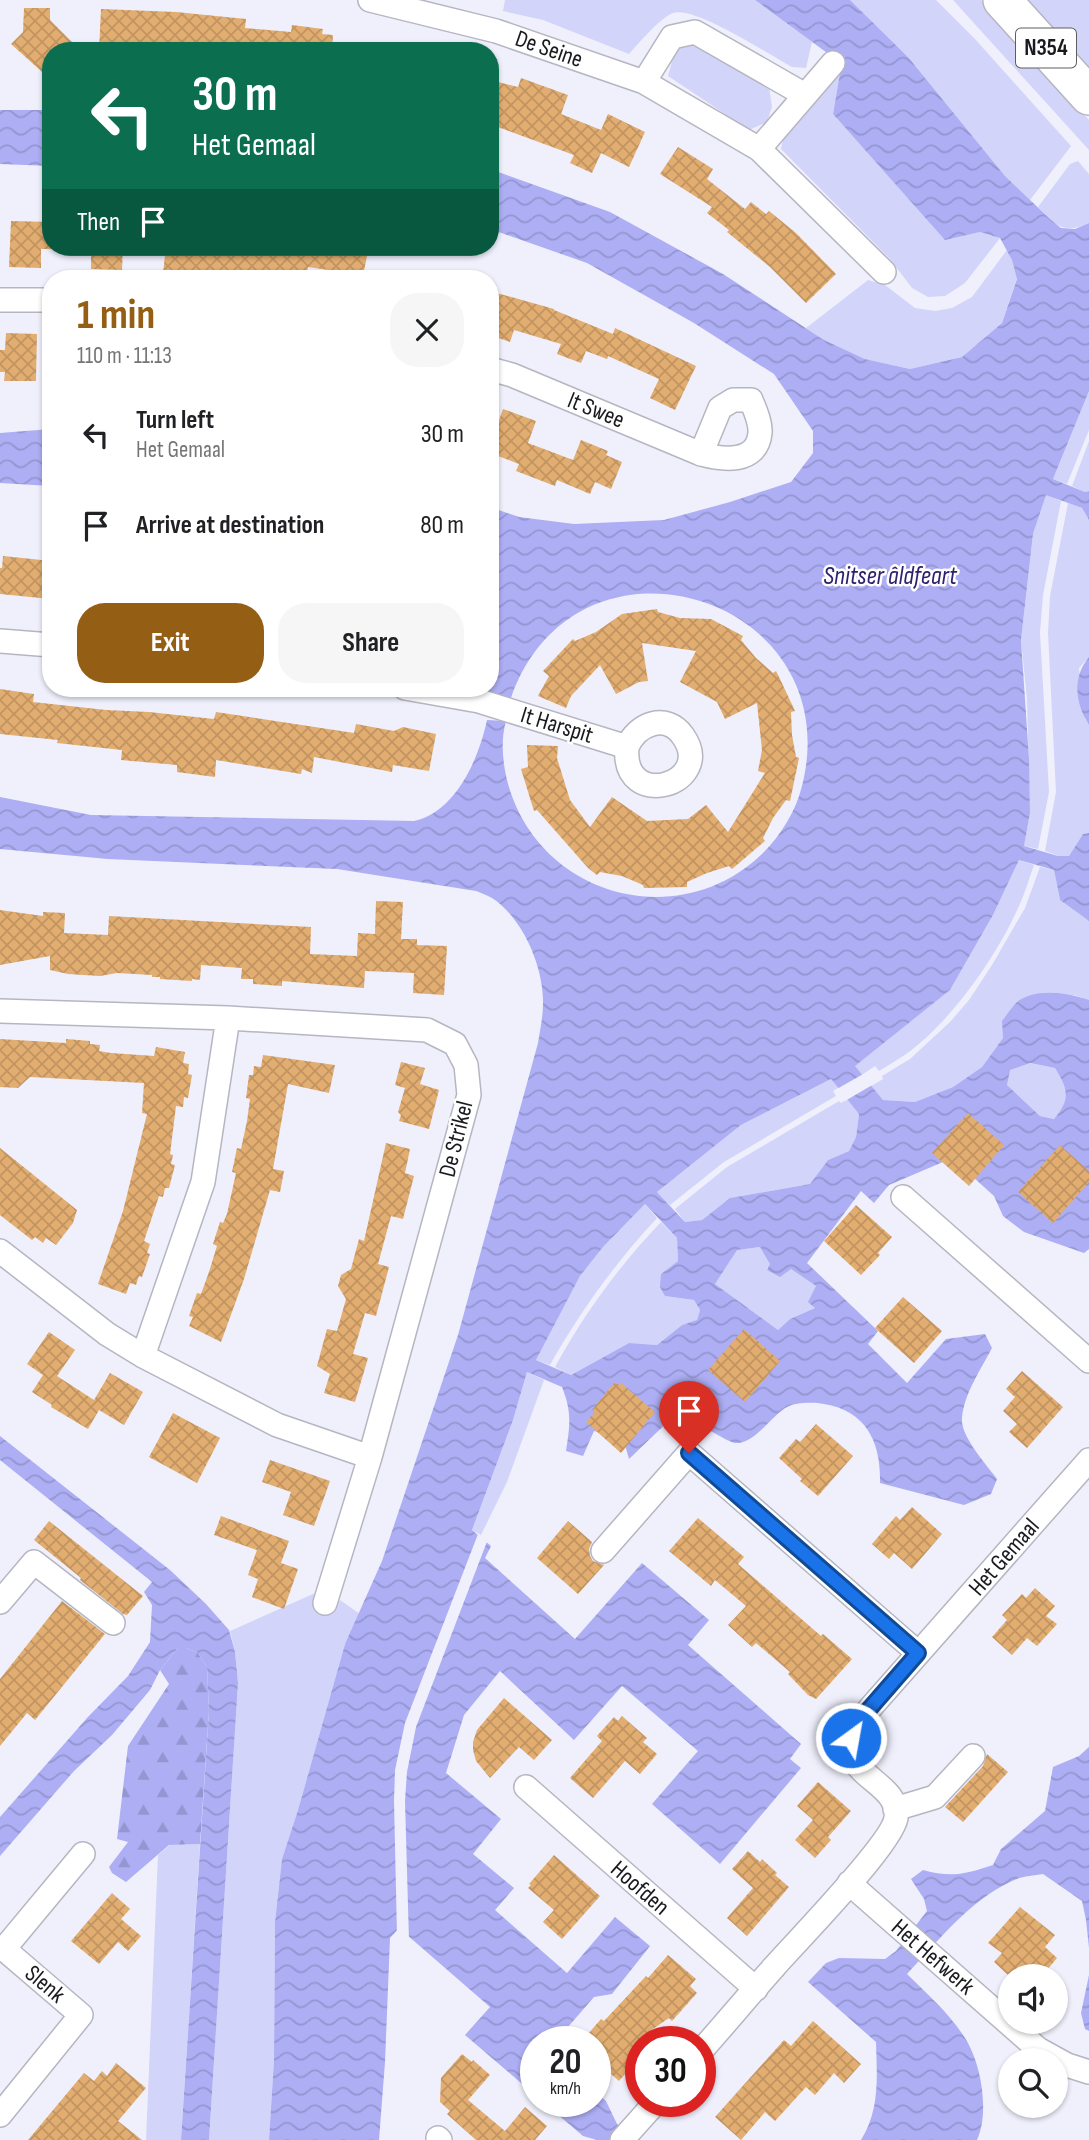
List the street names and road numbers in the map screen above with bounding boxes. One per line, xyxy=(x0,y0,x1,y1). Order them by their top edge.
street label: De Seine xyxy=(511,24,587,74)
road number: N354 xyxy=(1016,28,1076,68)
street label: It Swee xyxy=(563,386,629,434)
street label: It Harspit xyxy=(517,700,597,750)
street label: De Strikel xyxy=(433,1098,479,1180)
street label: Het Gemaal xyxy=(963,1512,1045,1602)
street label: Hoofden xyxy=(605,1855,675,1921)
street label: Het Hefwerk xyxy=(885,1913,981,2001)
street label: Slenk xyxy=(19,1959,71,2009)

